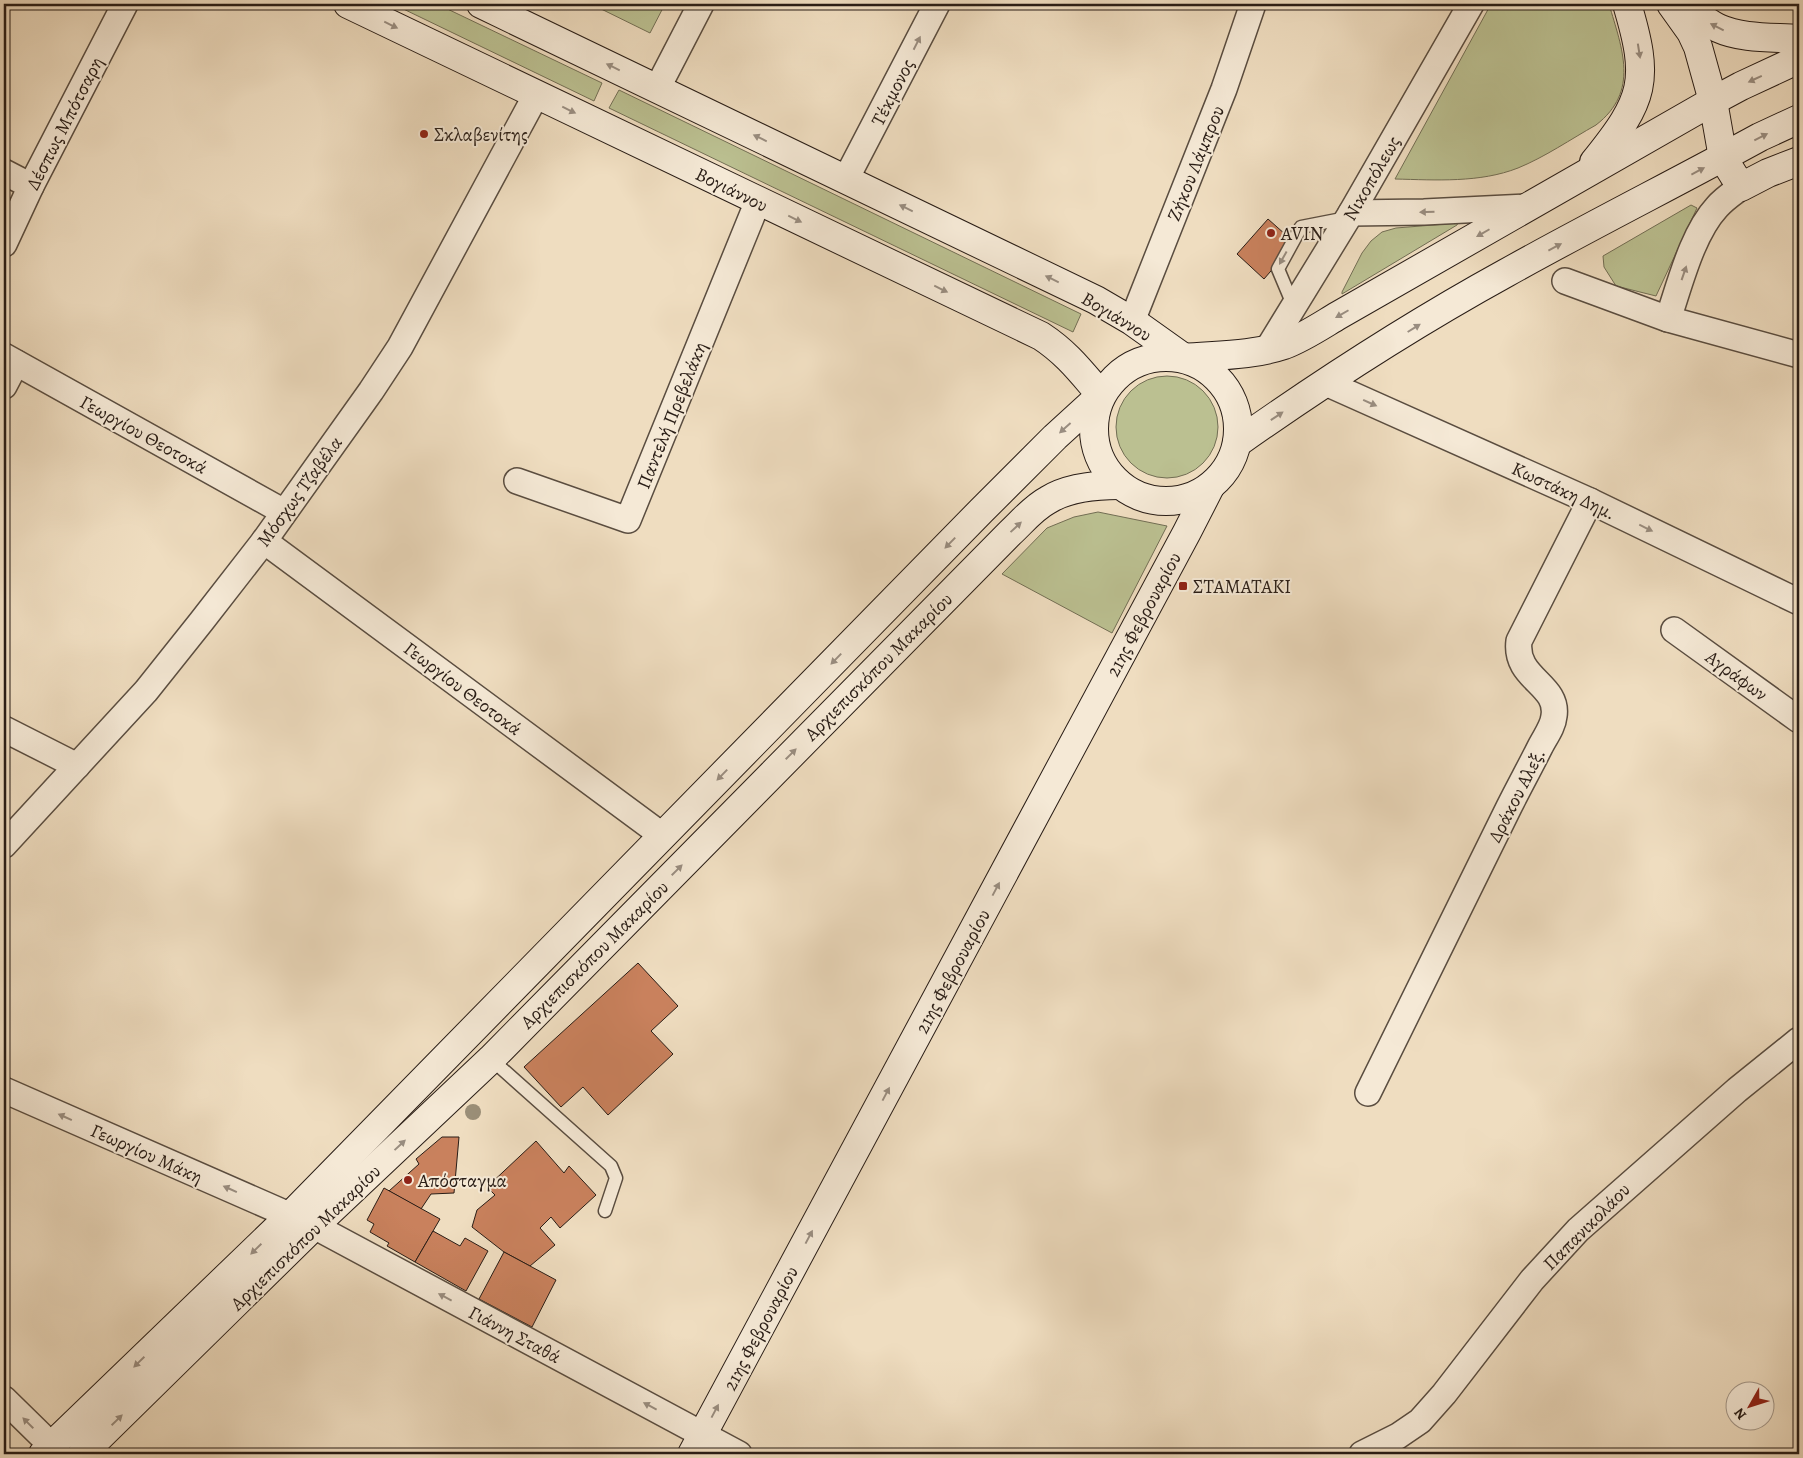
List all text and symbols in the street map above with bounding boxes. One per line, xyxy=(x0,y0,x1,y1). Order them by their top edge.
one-way arrow xyxy=(384,21,399,29)
one-way arrow xyxy=(1710,23,1724,31)
one-way arrow xyxy=(913,35,921,50)
one-way arrow xyxy=(1636,43,1644,59)
street label: Δέσπως Μπότσαρη xyxy=(20,52,110,195)
street label: Τέκμονος xyxy=(865,54,921,130)
one-way arrow xyxy=(606,63,620,71)
one-way arrow xyxy=(1748,75,1762,83)
street label: Ζήκου Λάμπρου xyxy=(1161,102,1231,225)
one-way arrow xyxy=(562,106,577,115)
place label: Σκλαβενίτης xyxy=(434,122,528,148)
marker: Σκλαβενίτης xyxy=(418,128,430,140)
street label: Νικοπόλεως xyxy=(1337,131,1407,226)
one-way arrow xyxy=(1753,133,1768,141)
one-way arrow xyxy=(753,134,767,142)
street label: Βογιάννου xyxy=(691,161,772,219)
one-way arrow xyxy=(1691,167,1705,175)
one-way arrow xyxy=(899,204,913,212)
one-way arrow xyxy=(1419,208,1435,216)
one-way arrow xyxy=(788,215,802,223)
place label: AVIN xyxy=(1280,221,1324,247)
marker: AVIN xyxy=(1265,227,1277,239)
one-way arrow xyxy=(1475,229,1490,237)
one-way arrow xyxy=(1547,243,1562,251)
one-way arrow xyxy=(1279,252,1288,265)
one-way arrow xyxy=(1681,265,1688,280)
one-way arrow xyxy=(1045,275,1060,283)
one-way arrow xyxy=(934,285,948,293)
street label: Βογιάννου xyxy=(1077,286,1156,348)
one-way arrow xyxy=(1335,309,1348,318)
one-way arrow xyxy=(1407,323,1420,332)
street label: Παντελή Πρεβελάκη xyxy=(631,338,713,493)
street label: Γεωργίου Θεοτοκά xyxy=(75,389,212,481)
one-way arrow xyxy=(1363,399,1377,407)
one-way arrow xyxy=(1271,411,1284,421)
one-way arrow xyxy=(1059,422,1071,434)
street label: Μόσχως Τζαβέλα xyxy=(251,431,349,552)
street label: Κωστάκη Δημ. xyxy=(1507,455,1620,526)
one-way arrow xyxy=(1010,521,1022,533)
one-way arrow xyxy=(1639,524,1653,532)
one-way arrow xyxy=(944,537,956,549)
street label: 21ης Φεβρουαρίου xyxy=(1100,548,1188,681)
place label: ΣΤΑΜΑΤΑΚΙ xyxy=(1193,574,1291,600)
marker: ΣΤΑΜΑΤΑΚΙ xyxy=(1177,580,1189,592)
street label: Αρχιεπισκόπου Μακαρίου xyxy=(798,587,959,747)
street label: Γεωργίου Θεοτοκά xyxy=(398,636,527,742)
street label: Αγράφων xyxy=(1699,644,1773,707)
one-way arrow xyxy=(830,653,842,665)
street label: Δράκου Αλεξ. xyxy=(1482,744,1552,847)
one-way arrow xyxy=(785,748,797,760)
one-way arrow xyxy=(716,769,728,781)
one-way arrow xyxy=(671,864,683,876)
street label: Αρχιεπισκόπου Μακαρίου xyxy=(514,875,675,1035)
one-way arrow xyxy=(992,882,1000,897)
street label: 21ης Φεβρουαρίου xyxy=(909,905,997,1038)
one-way arrow xyxy=(882,1087,890,1102)
one-way arrow xyxy=(58,1112,72,1120)
street label: Γεωργίου Μάκη xyxy=(87,1118,207,1190)
one-way arrow xyxy=(394,1139,406,1151)
street label: Αρχιεπισκόπου Μακαρίου xyxy=(224,1159,387,1317)
place label: Απόσταγμα xyxy=(417,1168,507,1194)
marker: Απόσταγμα xyxy=(402,1174,414,1186)
street label: Παπανικολάου xyxy=(1537,1177,1636,1276)
one-way arrow xyxy=(223,1184,237,1192)
one-way arrow xyxy=(805,1230,813,1245)
one-way arrow xyxy=(250,1243,262,1255)
street label: 21ης Φεβρουαρίου xyxy=(717,1262,805,1395)
one-way arrow xyxy=(438,1292,452,1301)
street label: Γιάννη Σταθά xyxy=(464,1300,565,1370)
one-way arrow xyxy=(133,1356,145,1368)
north arrow xyxy=(1726,1380,1776,1430)
one-way arrow xyxy=(643,1402,657,1411)
one-way arrow xyxy=(711,1404,719,1419)
text: N xyxy=(1730,1404,1751,1424)
one-way arrow xyxy=(111,1415,123,1427)
one-way arrow xyxy=(22,1417,34,1429)

